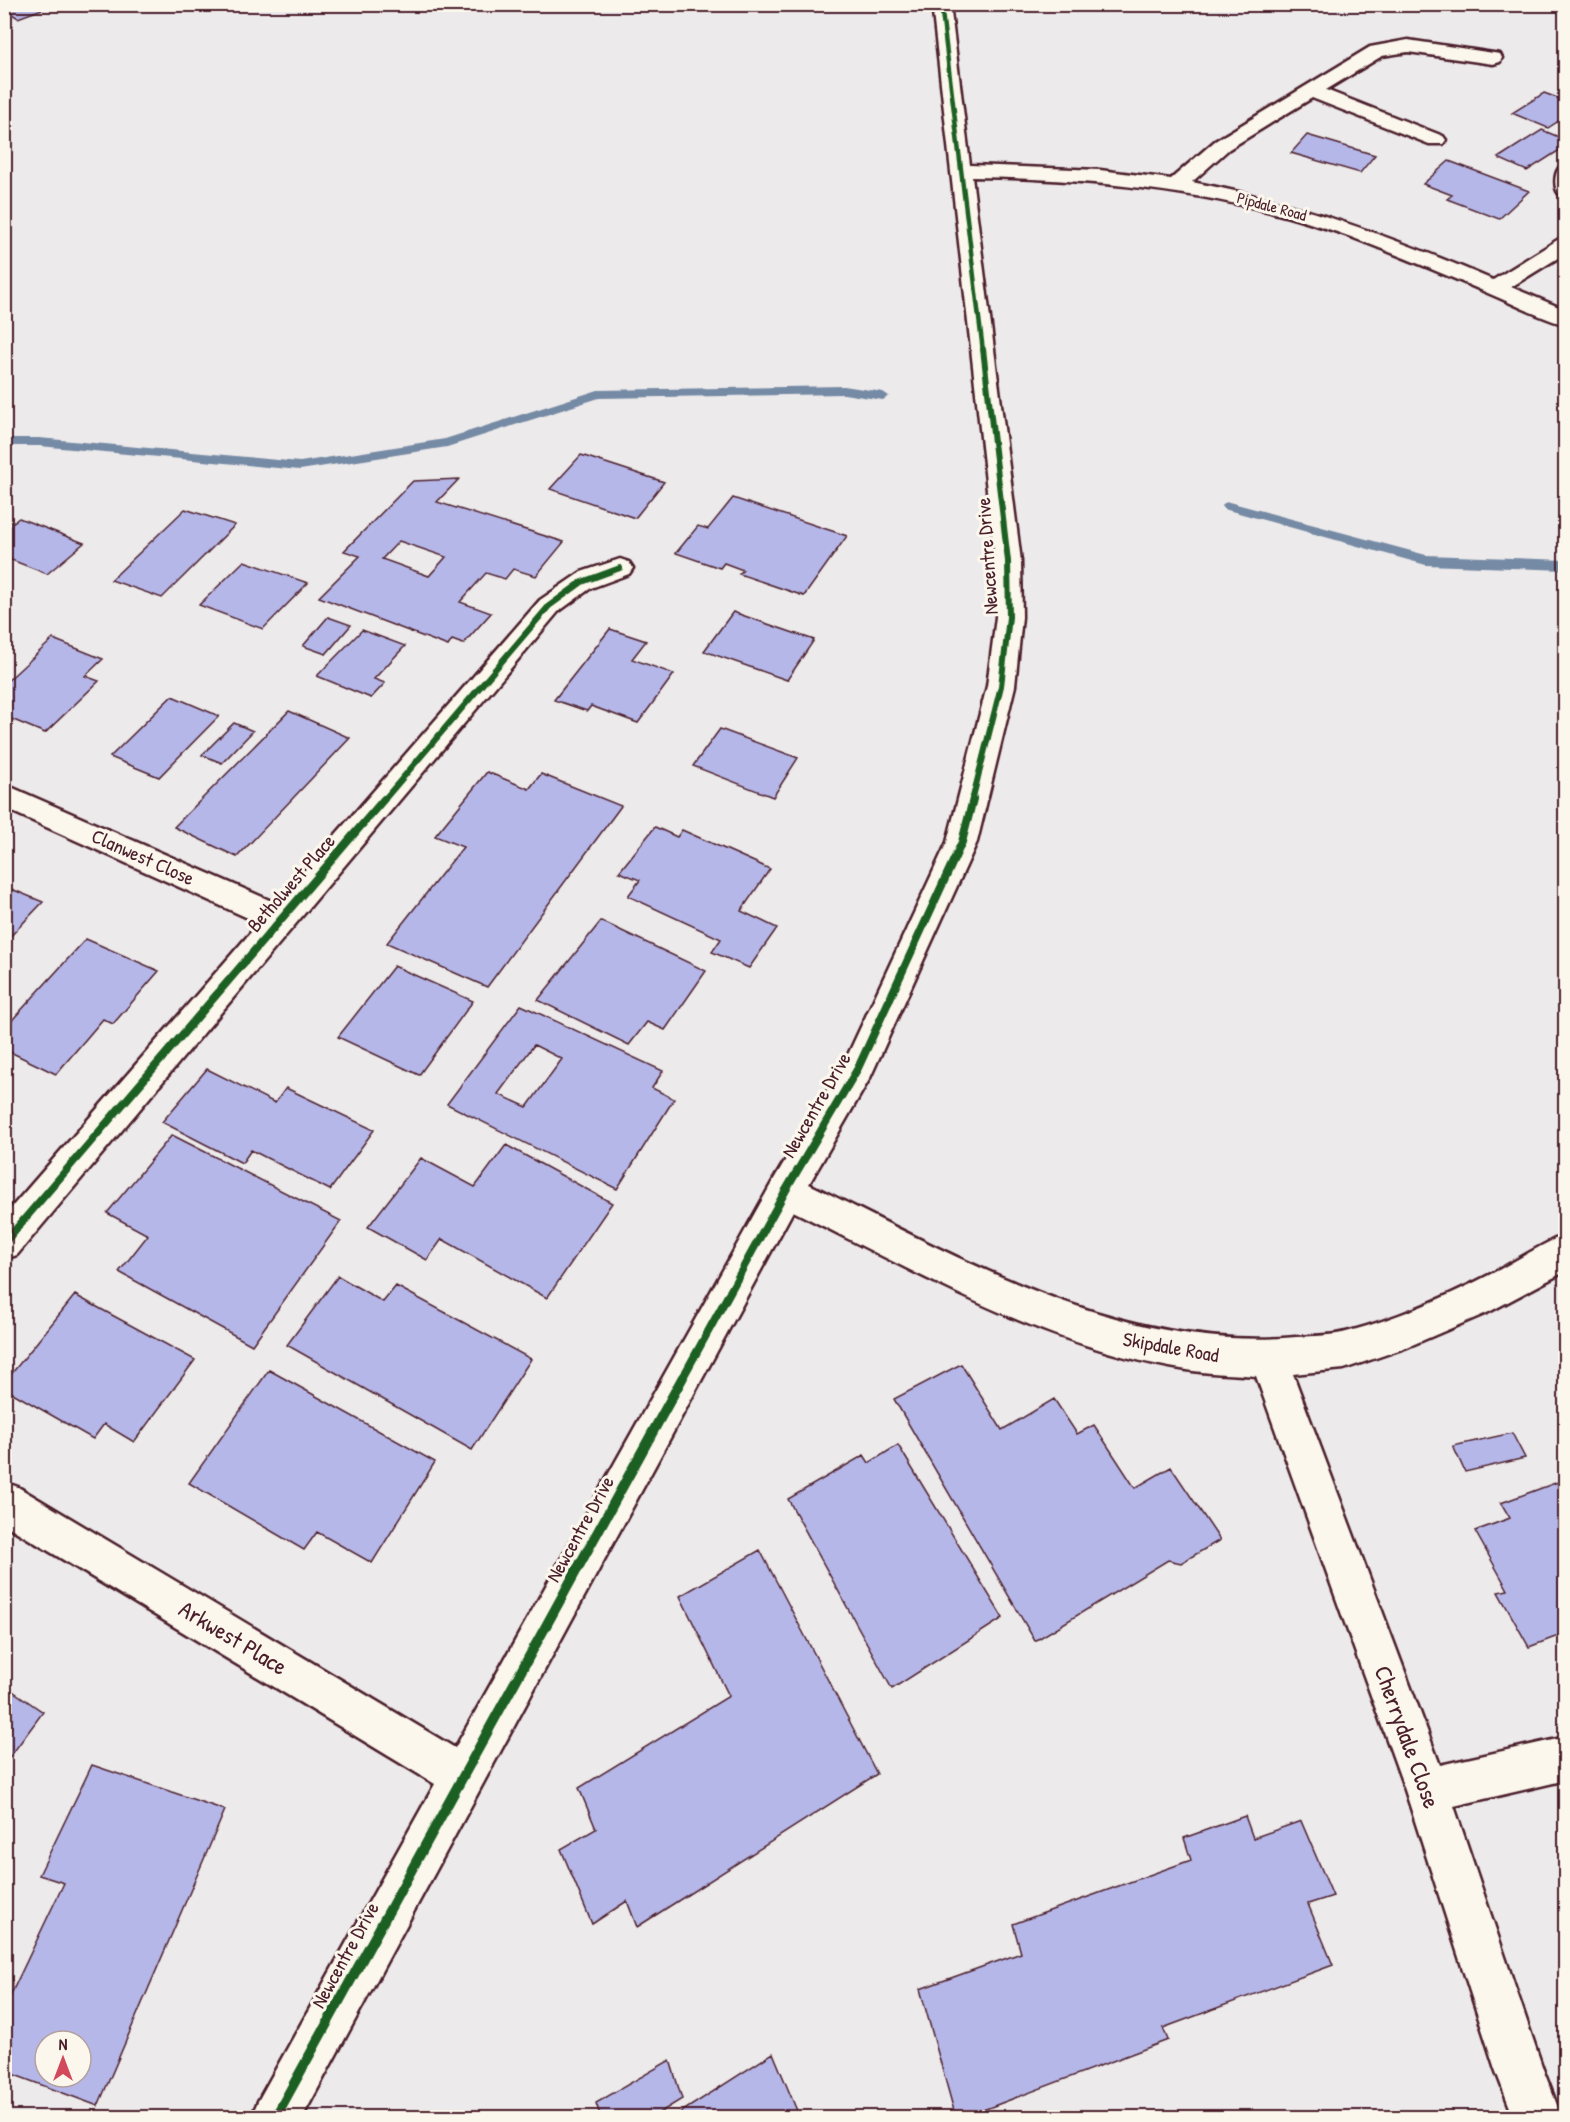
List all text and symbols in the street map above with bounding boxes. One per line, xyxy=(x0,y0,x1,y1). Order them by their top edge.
street label: Pipdale Road xyxy=(1235,186,1309,226)
street label: Newcentre Drive xyxy=(969,496,1004,616)
street label: Clanwest Close xyxy=(88,822,199,891)
street label: Betholwest Place xyxy=(241,828,341,937)
street label: Newcentre Drive xyxy=(775,1047,857,1162)
street label: Skipdale Road xyxy=(1121,1325,1221,1368)
street label: Newcentre Drive xyxy=(539,1471,620,1587)
street label: Arkwest Place xyxy=(174,1592,294,1682)
street label: Cherrydale Close xyxy=(1367,1661,1449,1813)
street label: Newcentre Drive xyxy=(304,1897,385,2013)
north arrow xyxy=(33,2029,93,2089)
text: N xyxy=(59,2033,68,2055)

